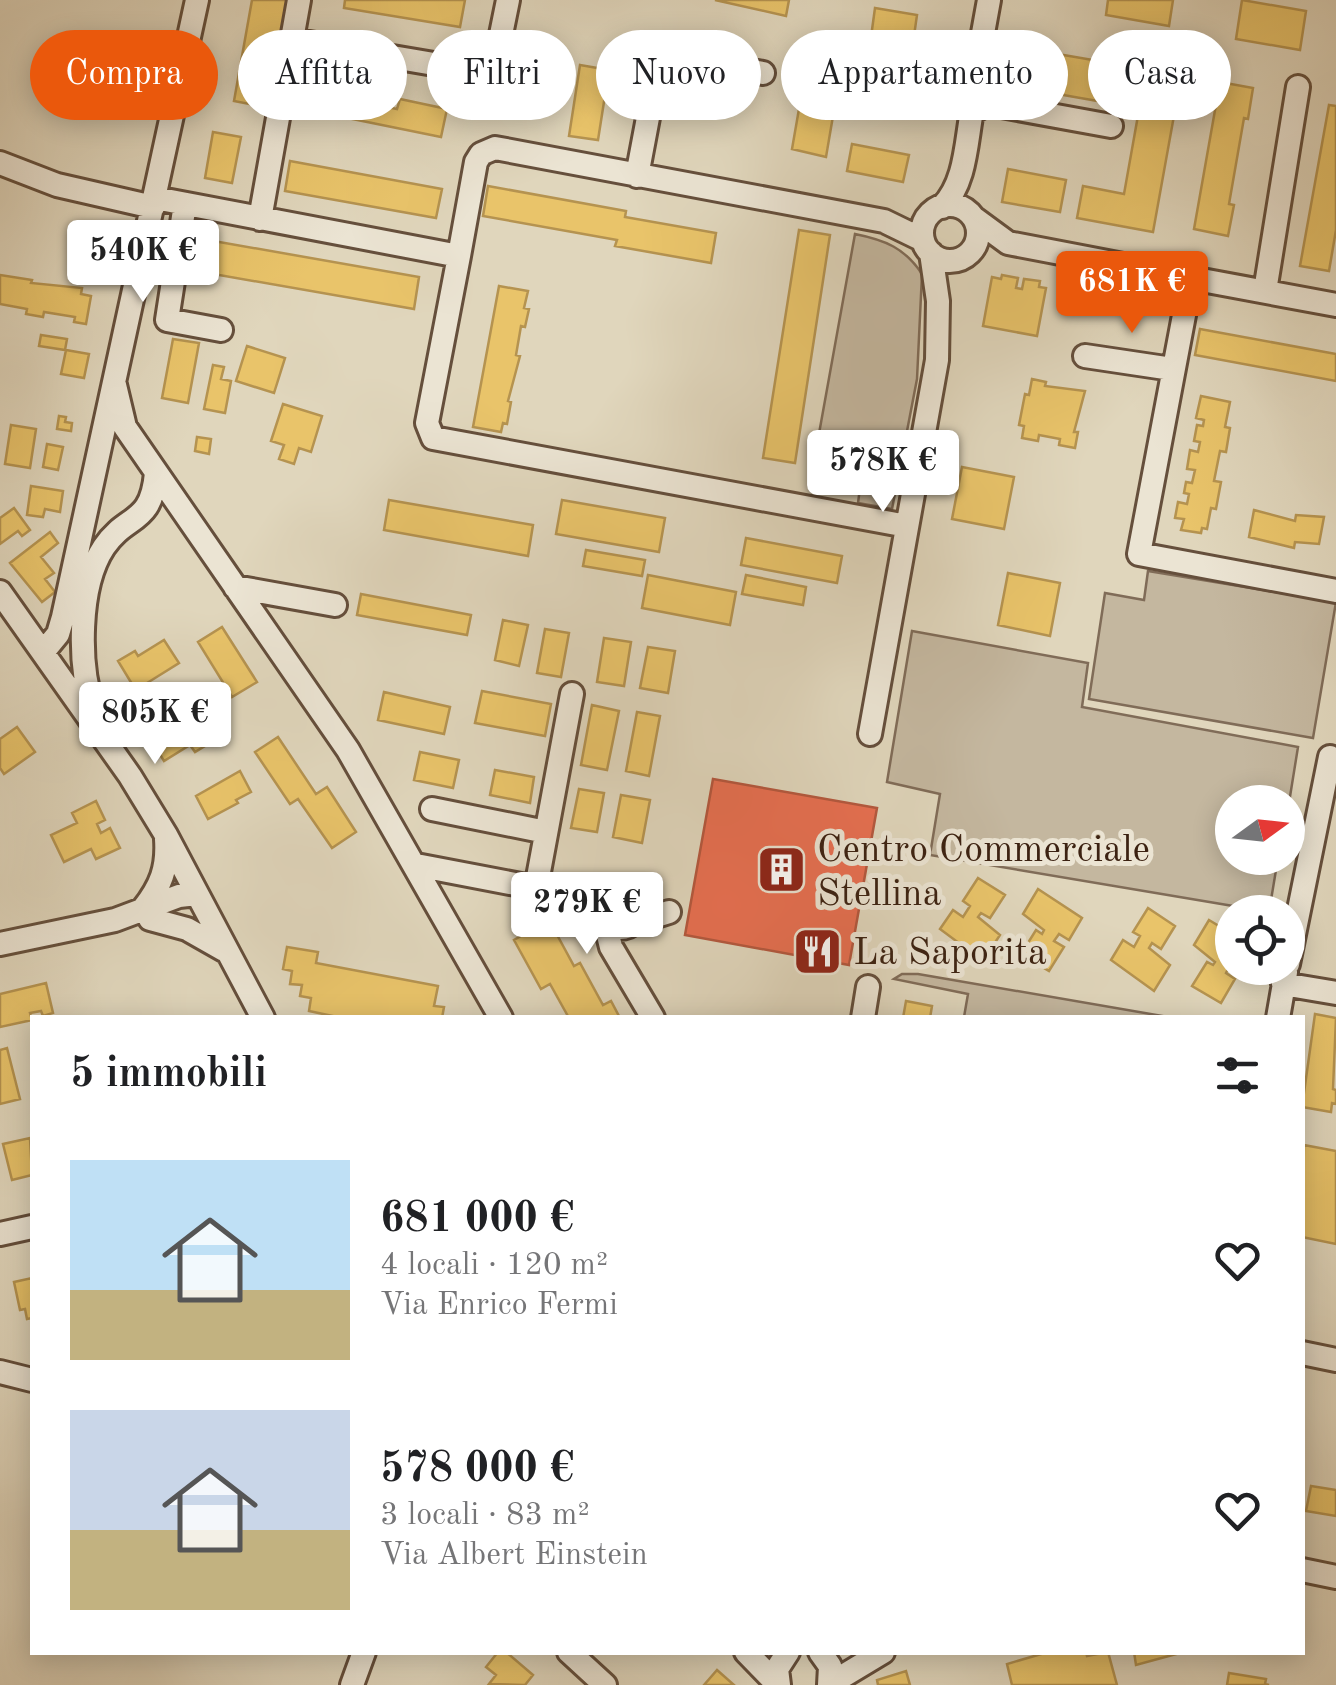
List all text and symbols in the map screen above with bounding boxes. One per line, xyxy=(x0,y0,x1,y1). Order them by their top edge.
chip: Compra xyxy=(30,30,218,120)
chip: Affitta xyxy=(238,30,407,120)
chip: Filtri xyxy=(427,30,576,120)
chip: Nuovo xyxy=(596,30,761,120)
chip: Appartamento xyxy=(781,30,1068,120)
chip: Casa xyxy=(1088,30,1231,120)
pin: 540K € xyxy=(62,220,224,305)
text: 540K € xyxy=(89,236,197,268)
pin: 681K € xyxy=(1051,251,1213,336)
text: 681K € xyxy=(1078,267,1186,299)
pin: 578K € xyxy=(802,430,964,515)
text: 578K € xyxy=(829,446,937,478)
pin: 805K € xyxy=(74,682,236,767)
text: 805K € xyxy=(101,698,209,730)
north arrow xyxy=(1215,785,1305,875)
map controls xyxy=(1215,785,1305,985)
place label: Centro Commerciale Stellina xyxy=(817,832,1150,914)
building icon: Centro Commerciale Stellina xyxy=(756,844,808,896)
pin: 279K € xyxy=(506,872,668,957)
text: 279K € xyxy=(533,888,641,920)
button: locate xyxy=(1215,895,1305,985)
restaurant icon: La Saporita xyxy=(792,925,844,977)
place label: La Saporita xyxy=(853,935,1047,973)
icon: filters xyxy=(1210,1048,1265,1103)
text: 5 immobili xyxy=(70,1054,267,1096)
text: 681 000 € xyxy=(380,1199,574,1241)
icon: home xyxy=(150,1200,270,1320)
icon: heart xyxy=(1210,1233,1265,1288)
text: 4 locali · 120 m² xyxy=(380,1250,608,1282)
text: Via Enrico Fermi xyxy=(380,1290,618,1322)
text: 578 000 € xyxy=(380,1449,574,1491)
icon: home xyxy=(150,1450,270,1570)
icon: heart xyxy=(1210,1483,1265,1538)
text: 3 locali · 83 m² xyxy=(380,1500,590,1532)
text: Via Albert Einstein xyxy=(380,1540,648,1572)

